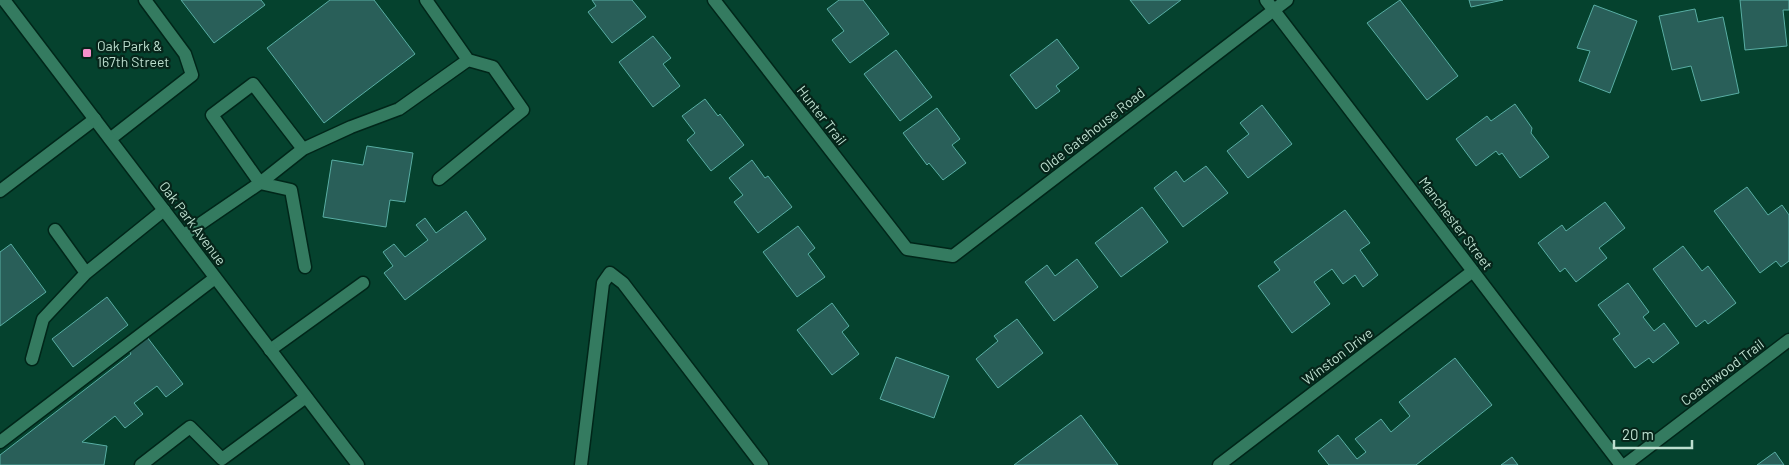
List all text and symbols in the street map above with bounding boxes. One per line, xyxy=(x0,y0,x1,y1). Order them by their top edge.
place label: Oak Park & 167th Street xyxy=(97,37,169,70)
marker: Oak Park & 167th Street xyxy=(81,47,93,59)
street label: Hunter Trail xyxy=(794,82,850,148)
street label: Olde Gatehouse Road xyxy=(1036,84,1148,176)
street label: Manchester Street xyxy=(1416,173,1496,273)
street label: Oak Park Avenue xyxy=(156,178,230,268)
street label: Winston Drive xyxy=(1298,324,1376,388)
street label: Coachwood Trail xyxy=(1677,335,1767,409)
scale bar xyxy=(1614,418,1692,450)
text: 20 m xyxy=(1622,425,1654,443)

